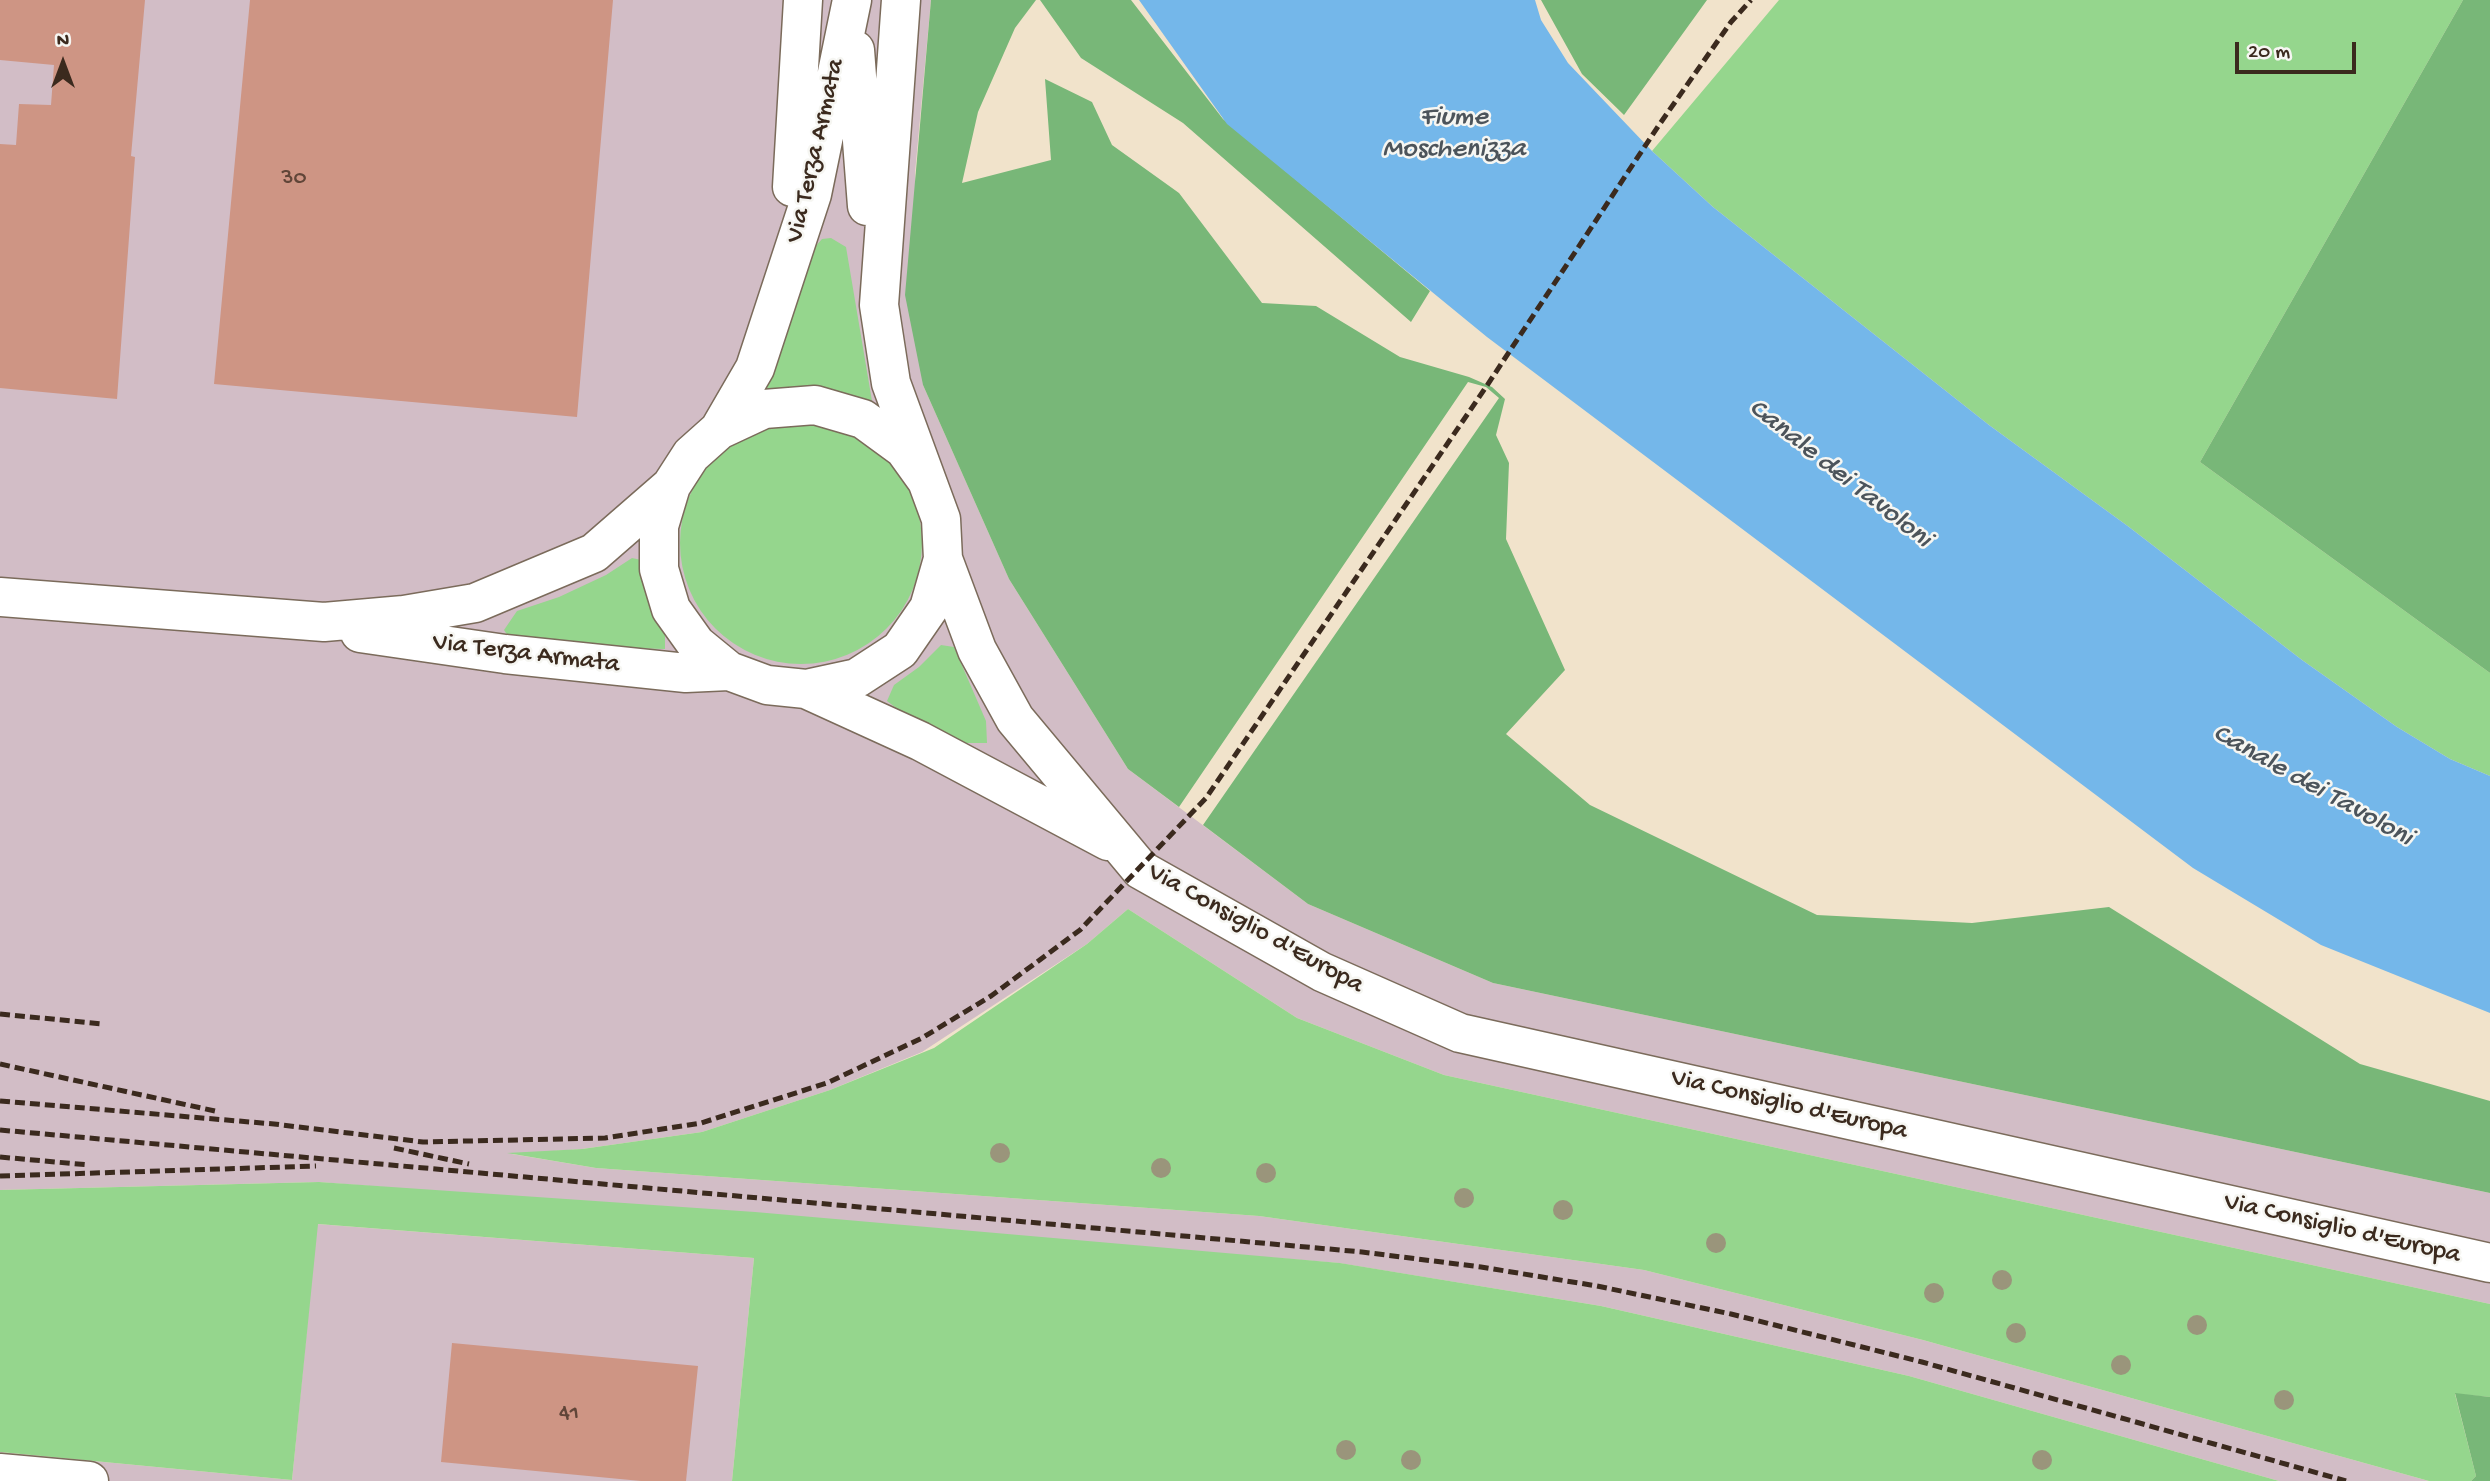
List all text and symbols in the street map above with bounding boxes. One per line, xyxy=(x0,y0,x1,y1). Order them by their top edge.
north arrow xyxy=(28,28,98,98)
scale bar xyxy=(2238,28,2359,72)
text: N xyxy=(57,30,69,53)
text: 20 m xyxy=(2248,41,2290,66)
street label: Via Terza Armata xyxy=(781,56,853,246)
water label: Fiume Moschenizza xyxy=(1383,102,1525,168)
house number: 30 xyxy=(282,165,306,193)
water label: Canale dei Tavoloni xyxy=(1741,393,1937,557)
street label: Via Terza Armata xyxy=(431,628,621,682)
water label: Canale dei Tavoloni xyxy=(2206,718,2418,856)
street label: Via Consiglio d'Europa xyxy=(1142,858,1368,1002)
street label: Via Consiglio d'Europa xyxy=(1668,1064,1910,1148)
street label: Via Consiglio d'Europa xyxy=(2221,1188,2463,1272)
house number: 41 xyxy=(559,1400,579,1428)

